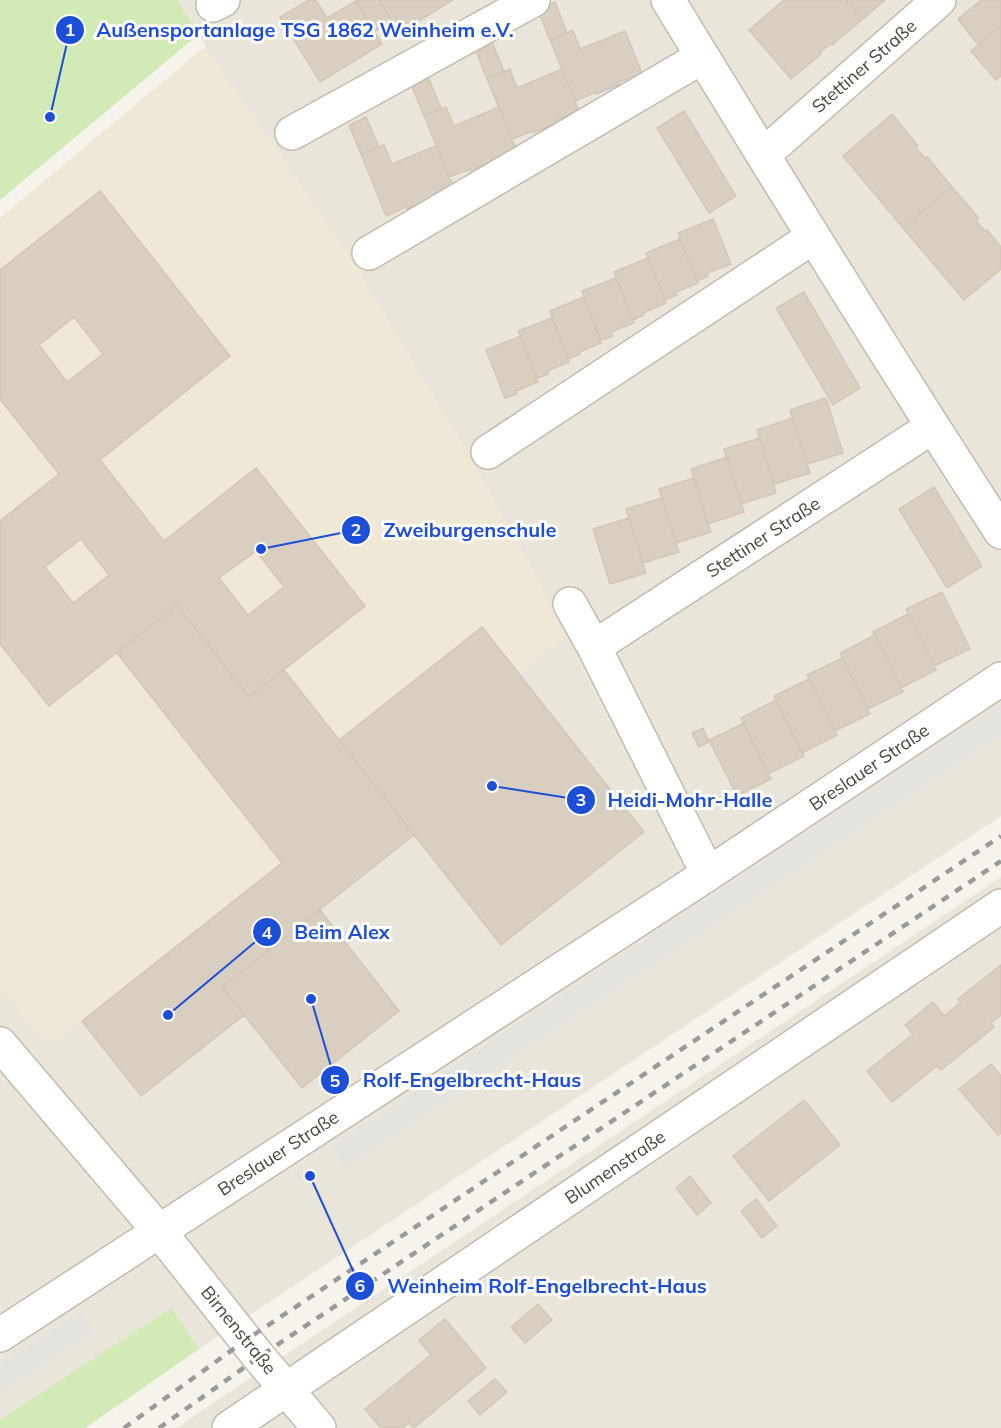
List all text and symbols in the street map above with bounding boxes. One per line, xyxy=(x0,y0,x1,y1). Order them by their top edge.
callout: Außensportanlage TSG 1862 Weinheim e.V. xyxy=(55,11,526,49)
street label: Stettiner Straße xyxy=(807,14,921,118)
text: Außensportanlage TSG 1862 Weinheim e.V. xyxy=(96,17,514,42)
text: 1 xyxy=(65,18,75,41)
street label: Stettiner Straße xyxy=(702,492,824,582)
callout: Zweiburgenschule xyxy=(341,511,568,549)
text: Zweiburgenschule xyxy=(384,517,557,542)
text: 2 xyxy=(351,518,361,541)
street label: Breslauer Straße xyxy=(805,718,933,816)
callout: Heidi-Mohr-Halle xyxy=(566,781,785,819)
text: Heidi-Mohr-Halle xyxy=(608,787,772,812)
text: 3 xyxy=(576,788,586,811)
callout: Beim Alex xyxy=(252,913,402,951)
text: Beim Alex xyxy=(294,919,391,944)
text: 4 xyxy=(262,921,273,944)
callout: Rolf-Engelbrecht-Haus xyxy=(320,1061,593,1099)
text: Rolf-Engelbrecht-Haus xyxy=(363,1067,581,1092)
text: 5 xyxy=(330,1069,341,1092)
street label: Breslauer Straße xyxy=(213,1105,343,1201)
street label: Blumenstraße xyxy=(560,1125,670,1209)
callout: Weinheim Rolf-Engelbrecht-Haus xyxy=(345,1267,719,1305)
text: Weinheim Rolf-Engelbrecht-Haus xyxy=(387,1273,707,1298)
text: 6 xyxy=(355,1274,366,1297)
street label: Birnenstraße xyxy=(196,1281,282,1379)

